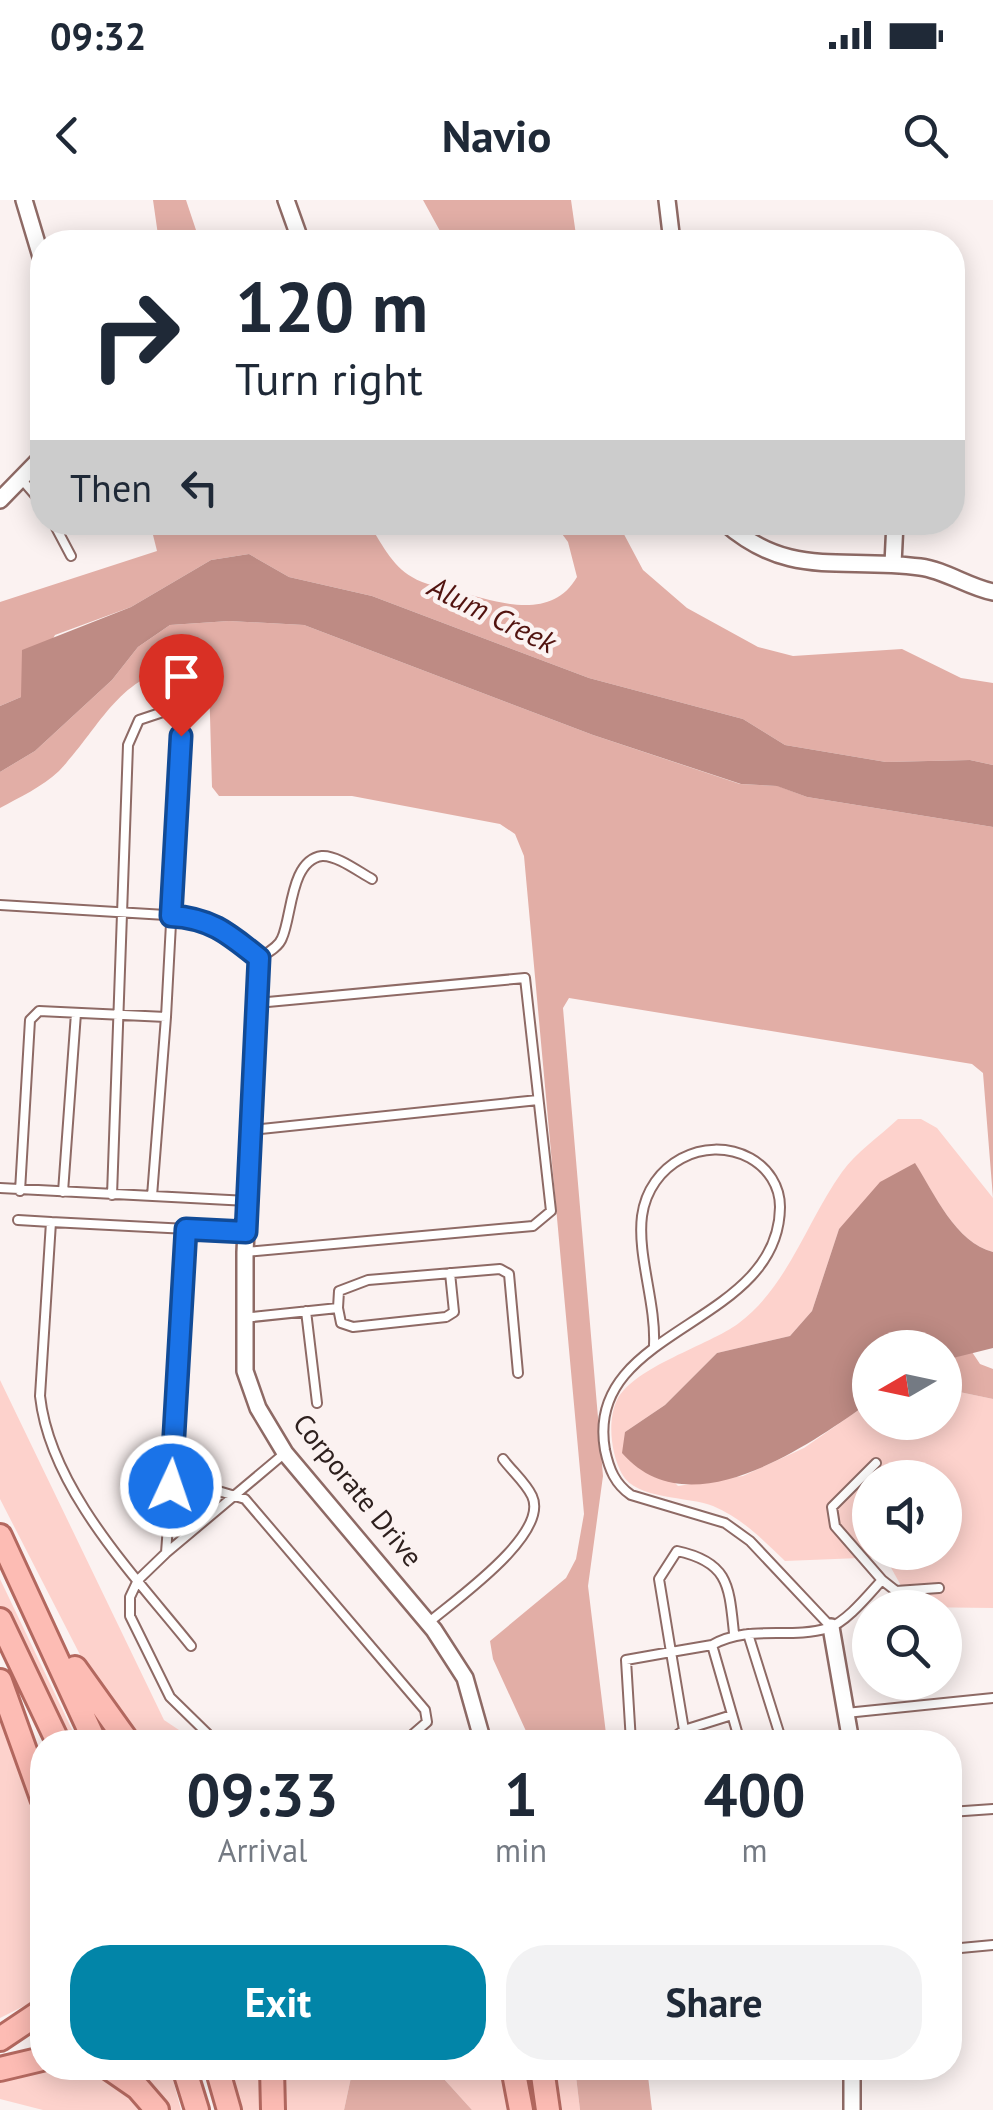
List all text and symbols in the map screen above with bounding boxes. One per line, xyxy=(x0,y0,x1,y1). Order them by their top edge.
text: 09:32 xyxy=(50,11,146,60)
text: Navio xyxy=(442,106,551,164)
icon: back xyxy=(40,108,95,163)
icon: search xyxy=(898,108,953,163)
text: 120 m xyxy=(235,261,428,351)
icon: right xyxy=(70,270,200,400)
text: Turn right xyxy=(235,349,423,407)
icon: left xyxy=(172,460,227,515)
text: Then xyxy=(70,463,152,512)
water label: Alum Creek xyxy=(421,566,564,662)
pin xyxy=(139,634,224,737)
icon: arrive xyxy=(154,649,209,704)
north arrow xyxy=(852,1330,962,1440)
map controls xyxy=(852,1330,962,1700)
street label: Corporate Drive xyxy=(285,1405,432,1574)
position arrow xyxy=(119,1434,223,1538)
button: sound xyxy=(852,1460,962,1570)
button: search xyxy=(852,1590,962,1700)
text: 09:33 xyxy=(186,1755,339,1833)
text: 1 xyxy=(504,1755,538,1833)
text: 400 xyxy=(704,1755,806,1833)
text: Arrival xyxy=(218,1829,307,1871)
text: min xyxy=(495,1829,547,1871)
text: m xyxy=(742,1829,768,1871)
button: Exit xyxy=(70,1945,486,2060)
button: Share xyxy=(506,1945,922,2060)

